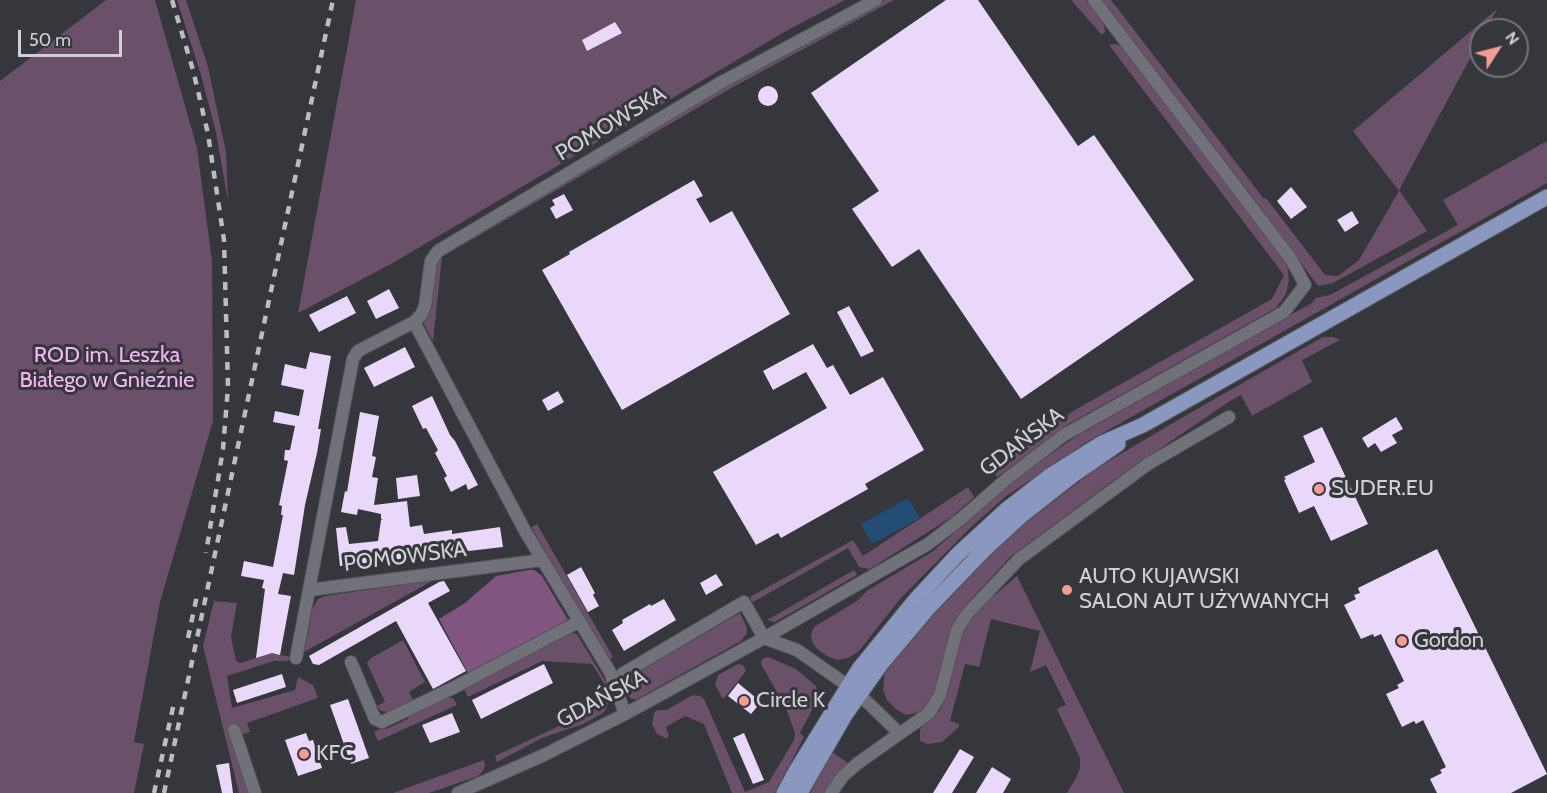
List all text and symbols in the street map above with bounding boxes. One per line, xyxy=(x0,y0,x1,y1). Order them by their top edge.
scale bar xyxy=(21,18,124,56)
north arrow xyxy=(1469,18,1529,78)
text: N xyxy=(1501,28,1523,48)
text: 50 m xyxy=(29,29,71,51)
street label: POMOWSKA xyxy=(551,81,671,167)
park label: ROD im. Leszka Białego w Gnieźnie xyxy=(19,343,195,394)
street label: GDAŃSKA xyxy=(975,402,1069,482)
place label: SUDER.EU xyxy=(1331,476,1434,502)
marker: SUDER.EU xyxy=(1312,482,1326,496)
street label: POMOWSKA xyxy=(342,536,468,578)
place label: AUTO KUJAWSKI SALON AUT UŻYWANYCH xyxy=(1079,564,1330,616)
marker: AUTO KUJAWSKI SALON AUT UŻYWANYCH xyxy=(1060,583,1074,597)
place label: Gordon xyxy=(1414,628,1484,654)
marker: Gordon xyxy=(1395,634,1409,648)
street label: GDAŃSKA xyxy=(552,664,652,734)
place label: Circle K xyxy=(756,688,825,714)
marker: Circle K xyxy=(737,694,751,708)
place label: KFC xyxy=(316,741,353,767)
marker: KFC xyxy=(297,747,311,761)

